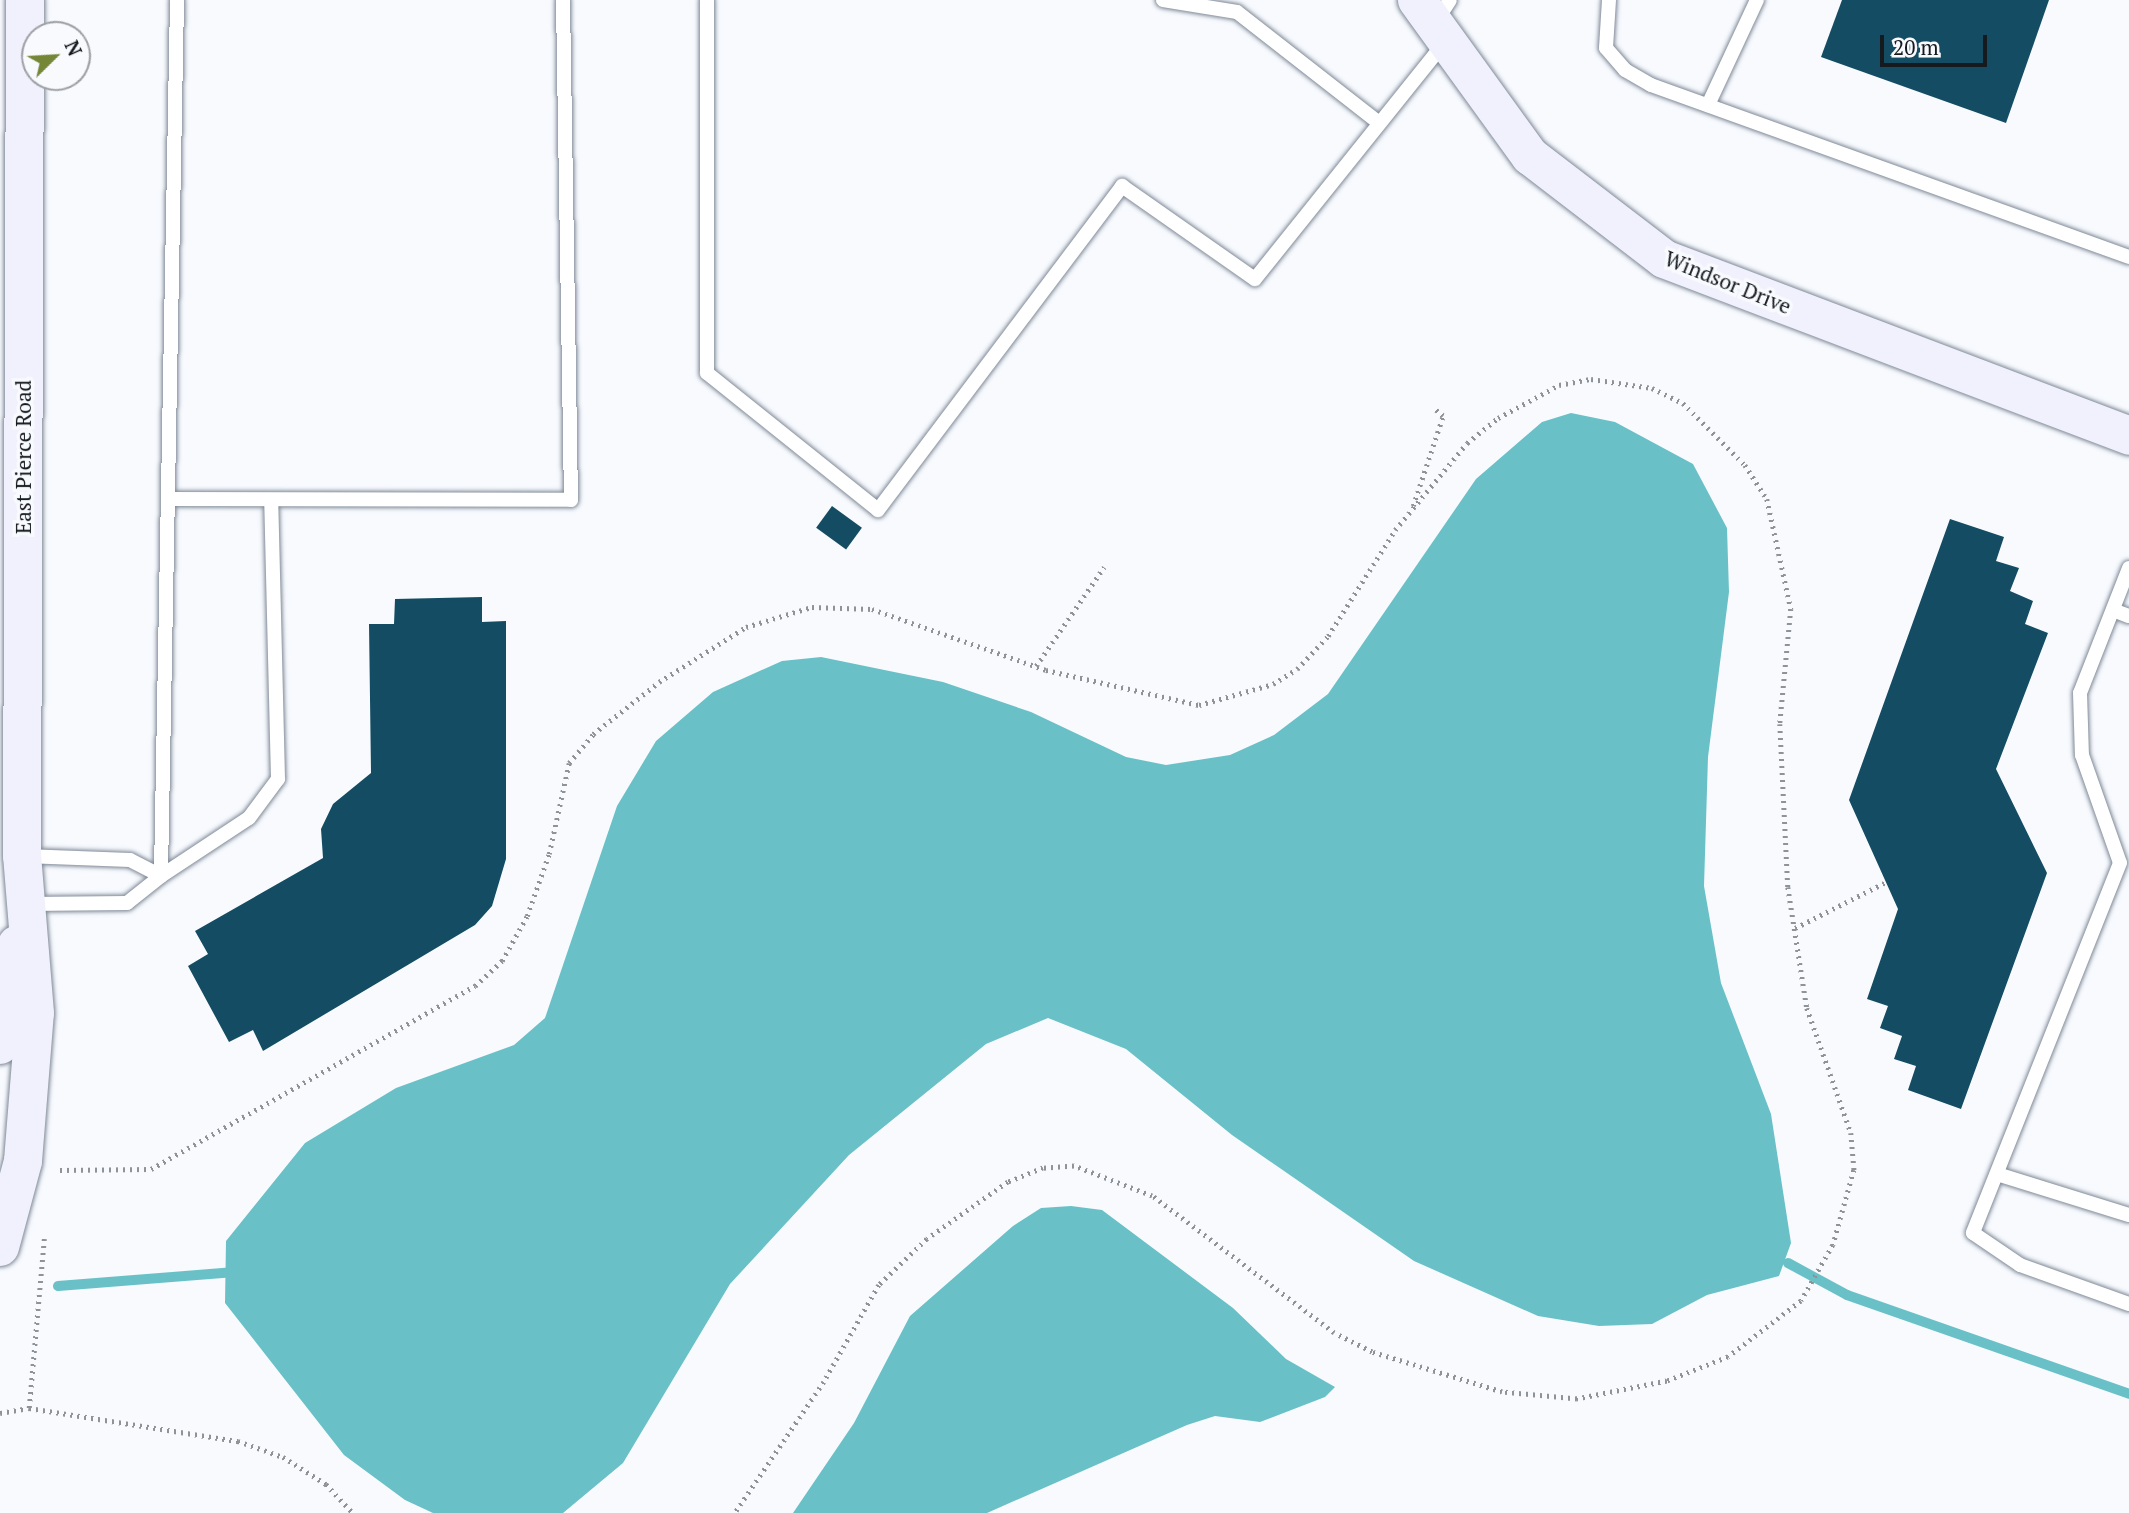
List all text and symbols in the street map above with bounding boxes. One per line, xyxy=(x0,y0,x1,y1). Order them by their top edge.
north arrow xyxy=(21,21,91,91)
scale bar xyxy=(1884,21,1991,65)
text: 20 m xyxy=(1893,33,1939,61)
text: N xyxy=(59,36,88,60)
street label: Windsor Drive xyxy=(1661,245,1795,319)
street label: East Pierce Road xyxy=(10,380,36,534)

